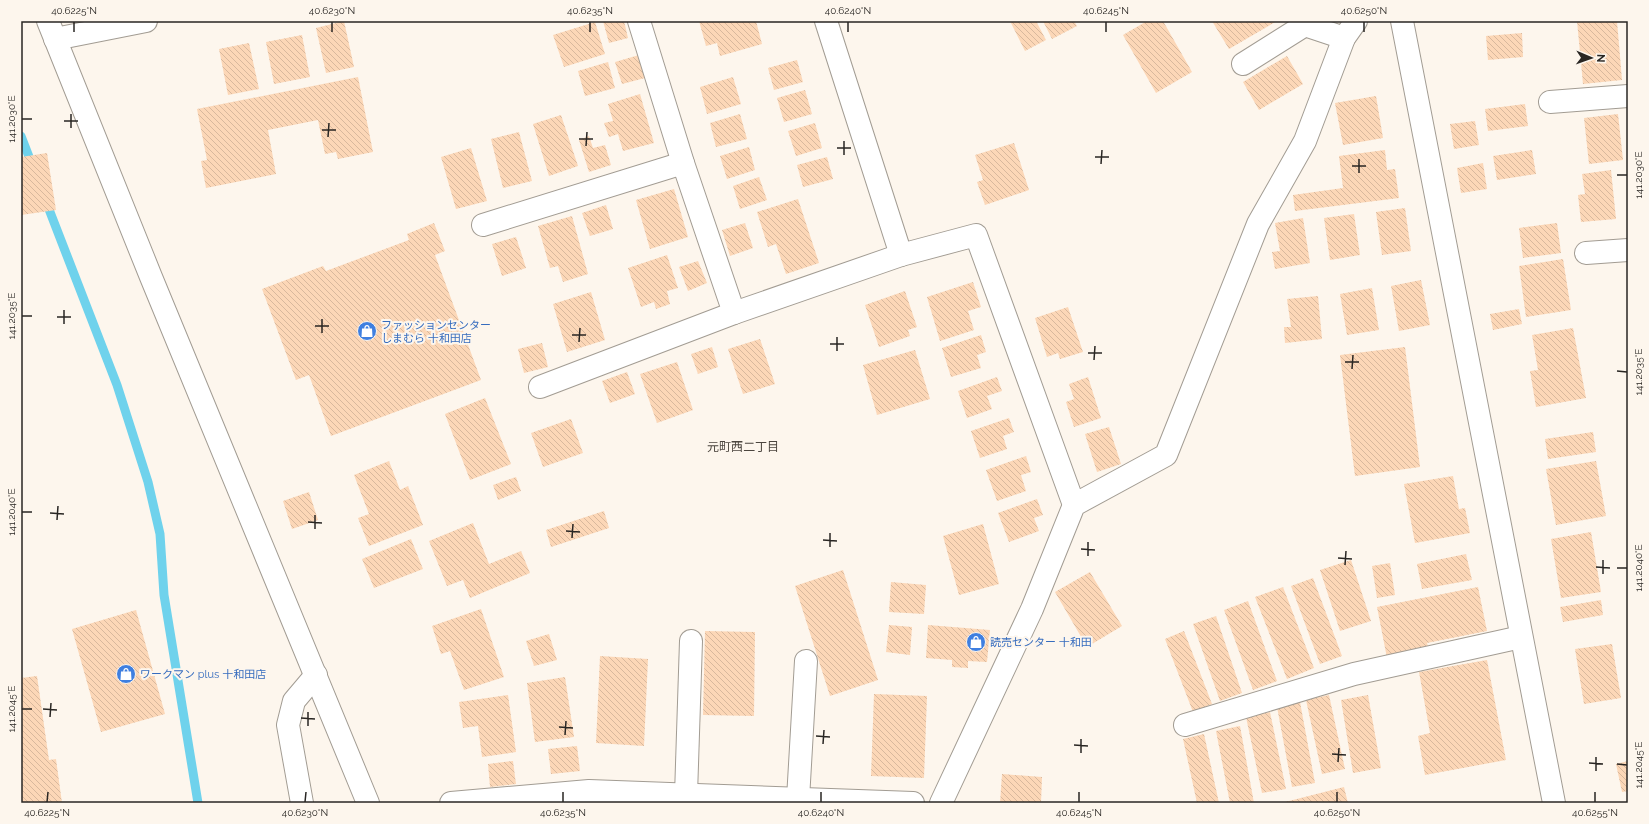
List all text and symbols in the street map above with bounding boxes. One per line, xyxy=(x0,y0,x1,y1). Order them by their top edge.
text: 40.6225°N xyxy=(51,5,97,16)
text: 40.6230°N xyxy=(309,5,355,16)
text: 40.6235°N xyxy=(567,5,613,16)
text: 40.6240°N xyxy=(825,5,871,16)
text: 40.6245°N xyxy=(1083,5,1129,16)
text: 40.6250°N xyxy=(1341,5,1387,16)
north arrow xyxy=(1571,38,1611,78)
text: N xyxy=(1594,54,1607,63)
text: 141.2030°E xyxy=(6,95,17,143)
text: 141.2030°E xyxy=(1633,151,1644,199)
text: 141.2035°E xyxy=(6,293,17,339)
place label: ファッションセンター しまむら 十和田店 xyxy=(381,319,491,345)
shop icon: ファッションセンター しまむら 十和田店 xyxy=(356,320,378,342)
text: 141.2035°E xyxy=(1633,349,1644,395)
district label: 元町西二丁目 xyxy=(707,440,779,454)
text: 141.2040°E xyxy=(6,488,17,536)
text: 141.2040°E xyxy=(1633,544,1644,592)
shop icon: 読売センター 十和田 xyxy=(965,631,987,653)
place label: 読売センター 十和田 xyxy=(990,636,1092,649)
shop icon: ワークマン plus 十和田店 xyxy=(115,663,137,685)
place label: ワークマン plus 十和田店 xyxy=(140,668,266,681)
text: 141.2045°E xyxy=(6,686,17,732)
text: 141.2045°E xyxy=(1633,742,1644,788)
text: 40.6225°N xyxy=(24,807,70,818)
text: 40.6230°N xyxy=(282,807,328,818)
text: 40.6235°N xyxy=(540,807,586,818)
text: 40.6240°N xyxy=(798,807,844,818)
text: 40.6245°N xyxy=(1056,807,1102,818)
text: 40.6250°N xyxy=(1314,807,1360,818)
text: 40.6255°N xyxy=(1572,807,1618,818)

